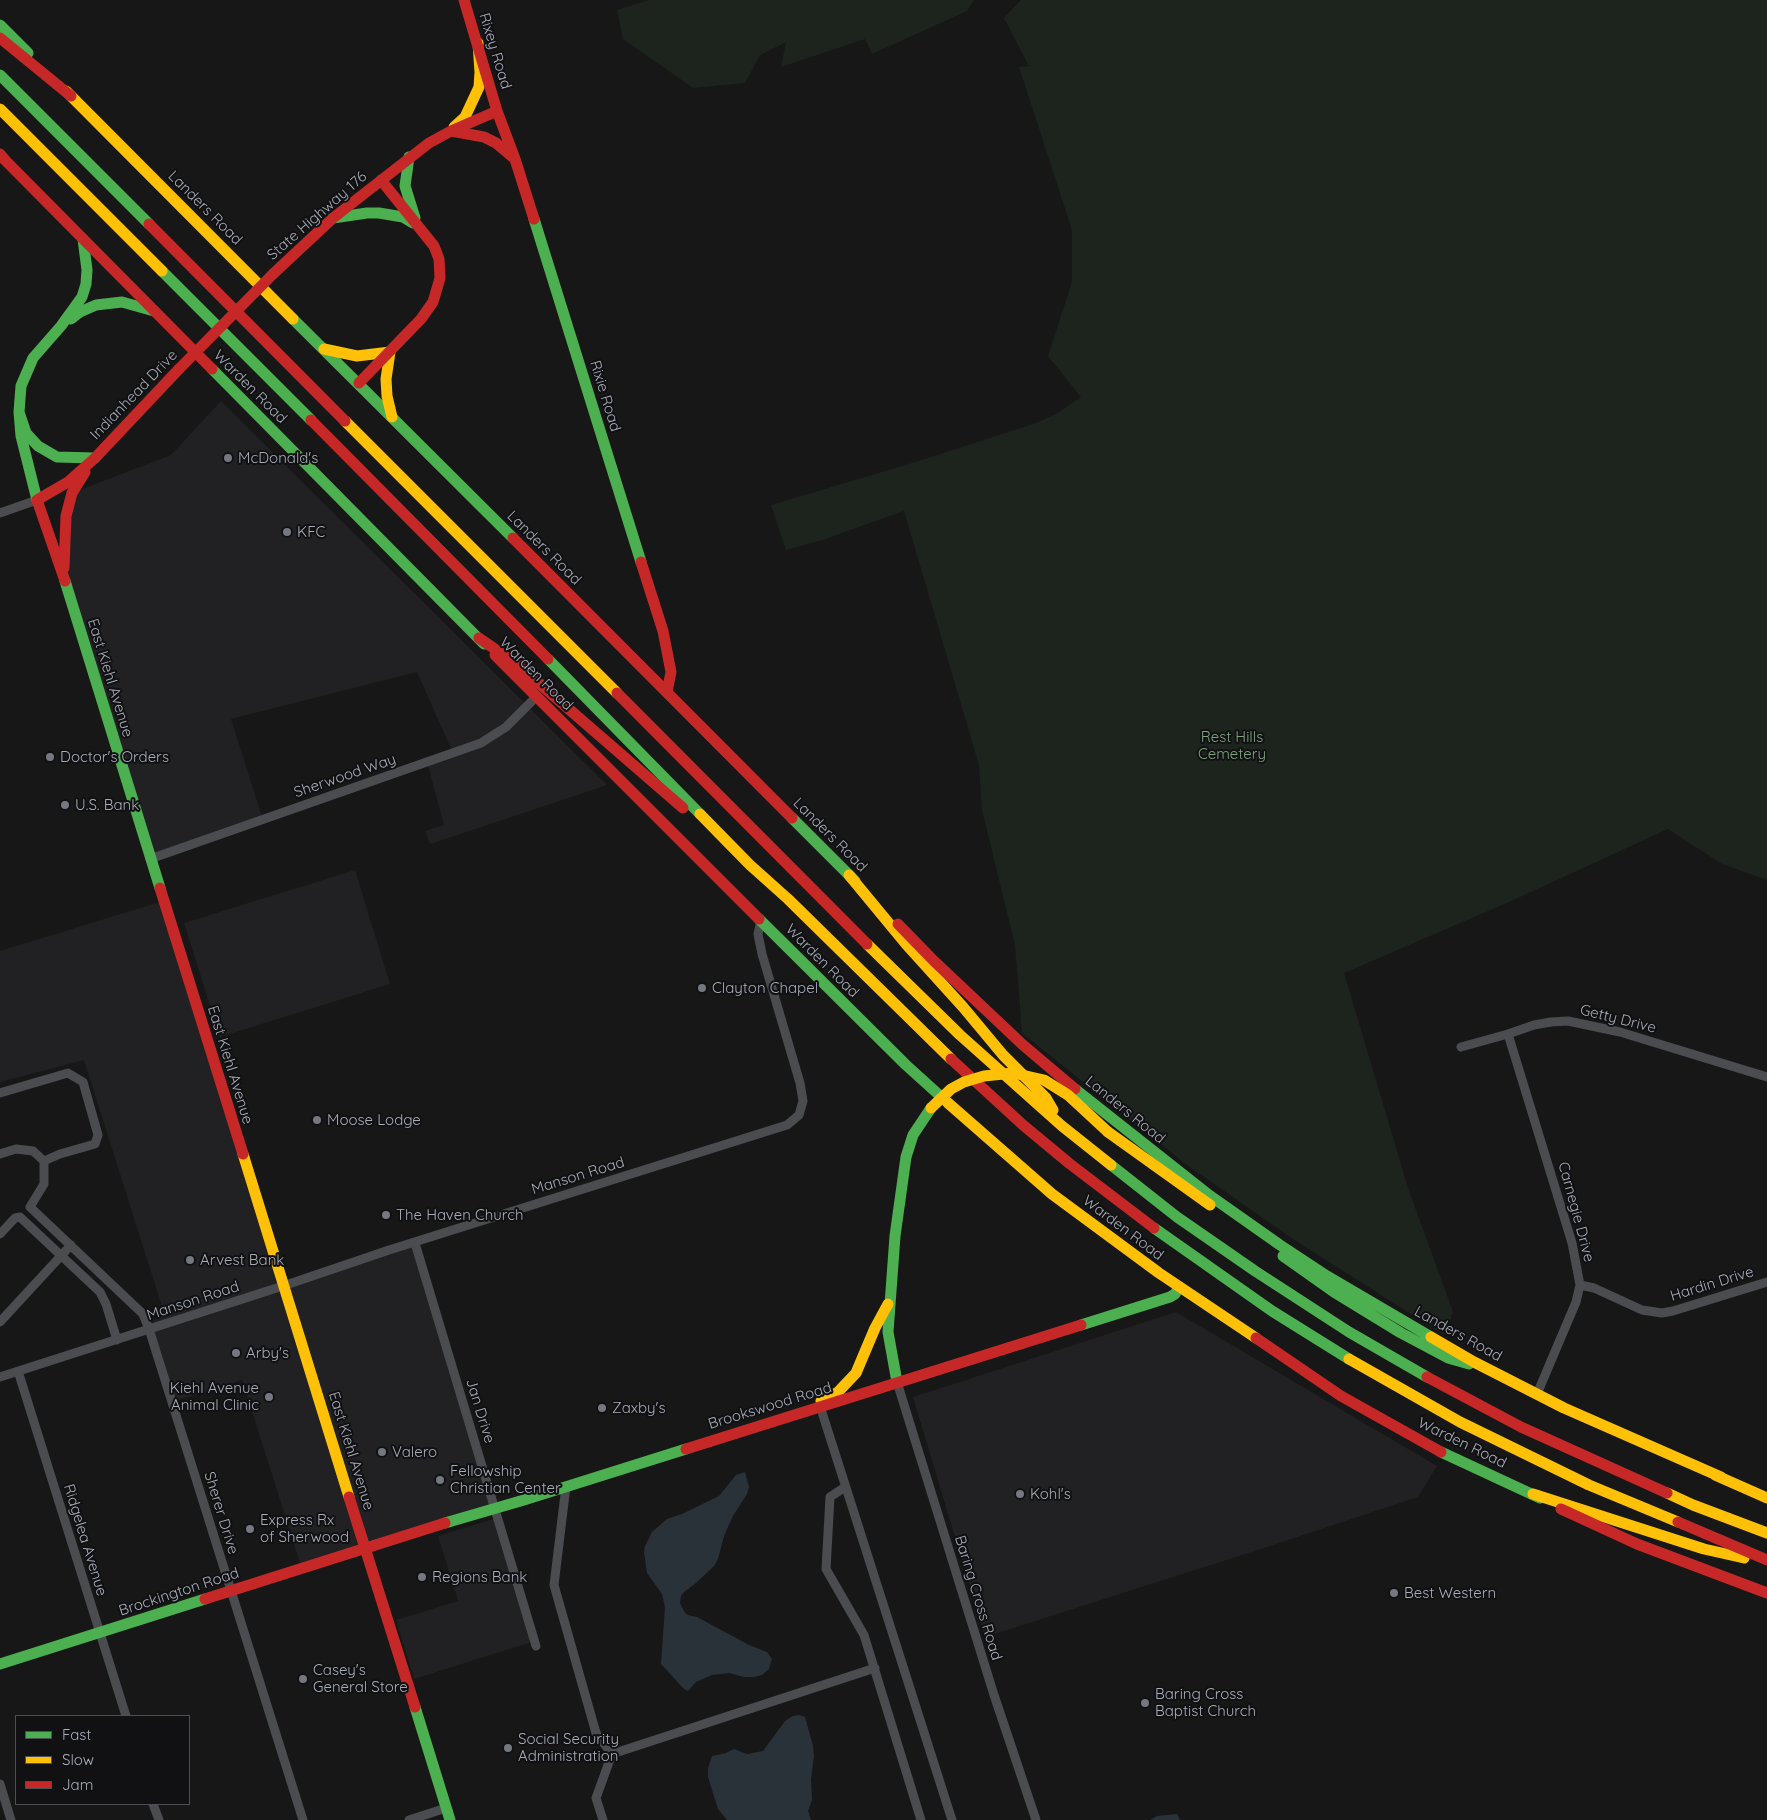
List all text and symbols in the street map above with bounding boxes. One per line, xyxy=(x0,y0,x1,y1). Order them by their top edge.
street label: Rixey Road xyxy=(475,11,515,91)
street label: Landers Road xyxy=(164,167,246,249)
street label: State Highway 176 xyxy=(264,168,370,264)
street label: Indianhead Drive xyxy=(87,346,181,444)
street label: Warden Road xyxy=(210,347,290,427)
street label: Rixie Road xyxy=(586,358,624,434)
place label: McDonald's xyxy=(238,449,318,467)
marker: McDonald's xyxy=(222,452,234,464)
street label: Landers Road xyxy=(503,507,585,589)
place label: KFC xyxy=(297,523,325,541)
marker: KFC xyxy=(281,526,293,538)
street label: East Kiehl Avenue xyxy=(83,617,137,739)
street label: Warden Road xyxy=(496,634,576,714)
park label: Rest Hills Cemetery xyxy=(1198,728,1266,763)
place label: Doctor's Orders xyxy=(60,748,169,766)
street label: Sherwood Way xyxy=(292,750,398,802)
marker: Doctor's Orders xyxy=(44,751,56,763)
street label: Landers Road xyxy=(789,794,871,876)
place label: U.S. Bank xyxy=(75,796,139,814)
marker: U.S. Bank xyxy=(59,799,71,811)
street label: Warden Road xyxy=(782,921,862,1001)
place label: Clayton Chapel xyxy=(712,979,818,997)
marker: Clayton Chapel xyxy=(696,982,708,994)
street label: Getty Drive xyxy=(1578,1001,1658,1037)
street label: East Kiehl Avenue xyxy=(203,1004,257,1126)
street label: Landers Road xyxy=(1081,1072,1169,1148)
place label: Moose Lodge xyxy=(327,1111,421,1129)
marker: Moose Lodge xyxy=(311,1114,323,1126)
street label: Manson Road xyxy=(529,1153,627,1199)
street label: Carnegie Drive xyxy=(1554,1160,1598,1264)
street label: Warden Road xyxy=(1079,1192,1167,1264)
place label: The Haven Church xyxy=(396,1206,524,1224)
marker: The Haven Church xyxy=(380,1209,392,1221)
place label: Arvest Bank xyxy=(200,1251,284,1269)
marker: Arvest Bank xyxy=(184,1254,196,1266)
street label: Hardin Drive xyxy=(1668,1263,1756,1305)
street label: Manson Road xyxy=(144,1278,242,1324)
street label: Landers Road xyxy=(1411,1303,1505,1365)
place label: Arby's xyxy=(246,1344,289,1362)
marker: Arby's xyxy=(230,1347,242,1359)
street label: Jan Drive xyxy=(462,1377,498,1445)
place label: Kiehl Avenue Animal Clinic xyxy=(170,1379,259,1414)
street label: Brookswood Road xyxy=(706,1379,834,1433)
street label: East Kiehl Avenue xyxy=(324,1390,378,1512)
marker: Kiehl Avenue Animal Clinic xyxy=(263,1391,275,1403)
place label: Zaxby's xyxy=(612,1399,666,1417)
marker: Zaxby's xyxy=(596,1402,608,1414)
street label: Warden Road xyxy=(1415,1414,1509,1472)
place label: Valero xyxy=(392,1443,437,1461)
marker: Valero xyxy=(376,1446,388,1458)
place label: Fellowship Christian Center xyxy=(450,1462,561,1497)
street label: Sherer Drive xyxy=(200,1470,242,1556)
marker: Fellowship Christian Center xyxy=(434,1474,446,1486)
street label: Ridgelea Avenue xyxy=(59,1482,111,1598)
place label: Kohl's xyxy=(1030,1485,1071,1503)
marker: Kohl's xyxy=(1014,1488,1026,1500)
place label: Express Rx of Sherwood xyxy=(260,1511,349,1546)
marker: Express Rx of Sherwood xyxy=(244,1523,256,1535)
street label: Baring Cross Road xyxy=(950,1533,1006,1663)
street label: Brockington Road xyxy=(117,1564,241,1620)
place label: Regions Bank xyxy=(432,1568,527,1586)
marker: Regions Bank xyxy=(416,1571,428,1583)
place label: Best Western xyxy=(1404,1584,1496,1602)
marker: Best Western xyxy=(1388,1587,1400,1599)
place label: Casey's General Store xyxy=(313,1661,408,1696)
marker: Casey's General Store xyxy=(297,1673,309,1685)
place label: Baring Cross Baptist Church xyxy=(1155,1685,1256,1720)
marker: Baring Cross Baptist Church xyxy=(1139,1697,1151,1709)
legend xyxy=(15,1715,190,1805)
text: Fast xyxy=(62,1725,91,1744)
place label: Social Security Administration xyxy=(518,1730,619,1765)
marker: Social Security Administration xyxy=(502,1742,514,1754)
text: Slow xyxy=(62,1750,94,1769)
text: Jam xyxy=(62,1775,93,1794)

